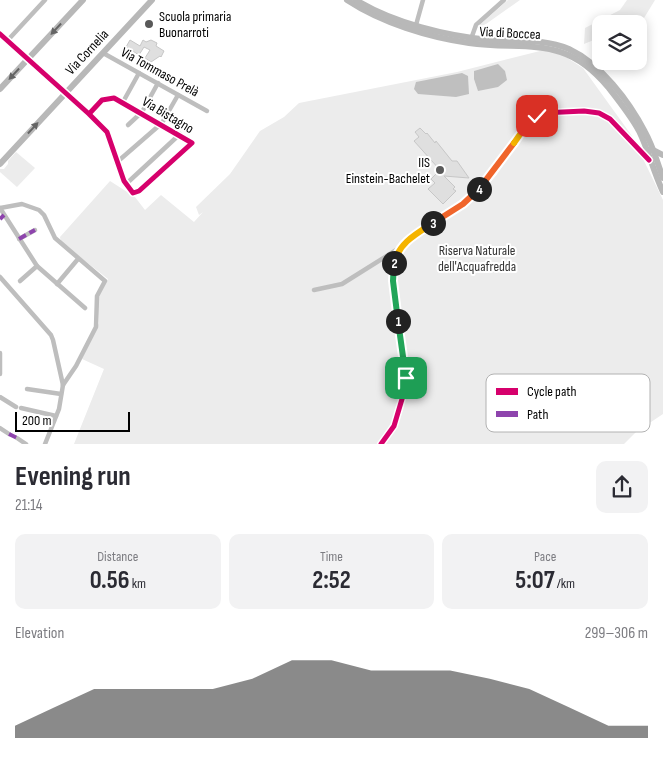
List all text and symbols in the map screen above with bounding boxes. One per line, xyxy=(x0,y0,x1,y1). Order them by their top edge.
place label: Scuola primaria Buonarroti xyxy=(159,8,231,41)
map controls xyxy=(592,15,647,70)
button: layers xyxy=(592,15,647,70)
marker: Scuola primaria Buonarroti xyxy=(143,18,155,30)
one-way arrow xyxy=(50,23,62,35)
street label: Via di Boccea xyxy=(479,23,541,43)
street label: Via Cornelia xyxy=(62,26,112,78)
street label: Via Tommaso Prelà xyxy=(118,44,202,100)
one-way arrow xyxy=(8,68,20,80)
street label: Via Bistagno xyxy=(139,93,197,137)
pin xyxy=(516,95,558,137)
icon: check xyxy=(523,102,551,130)
one-way arrow xyxy=(27,123,39,135)
place label: IIS Einstein-Bachelet xyxy=(346,154,430,187)
marker: IIS Einstein-Bachelet xyxy=(434,164,446,176)
pin: 4 xyxy=(466,176,492,202)
text: 4 xyxy=(476,181,483,198)
pin: 3 xyxy=(420,210,446,236)
text: 3 xyxy=(430,215,437,232)
park label: Riserva Naturale dell'Acquafredda xyxy=(438,242,516,275)
pin: 2 xyxy=(382,250,406,276)
text: 2 xyxy=(391,255,398,272)
pin: 1 xyxy=(386,308,410,334)
text: 1 xyxy=(396,313,401,330)
pin xyxy=(385,357,427,399)
icon: arrive xyxy=(392,364,420,392)
legend xyxy=(486,374,650,432)
text: Cycle path xyxy=(527,383,577,400)
text: Path xyxy=(527,406,548,423)
scale bar xyxy=(15,409,130,432)
text: 200 m xyxy=(22,412,51,429)
text: Evening run xyxy=(15,460,131,493)
button: share xyxy=(596,461,648,513)
text: 21:14 xyxy=(15,496,43,515)
text: Distance xyxy=(97,548,138,565)
text: Time xyxy=(320,548,343,565)
text: Pace xyxy=(534,548,556,565)
text: 0.56 xyxy=(90,565,129,596)
text: 2:52 xyxy=(312,565,351,596)
text: 5:07 xyxy=(515,565,555,596)
text: km xyxy=(129,575,146,592)
text: /km xyxy=(555,575,575,592)
text: Elevation xyxy=(15,624,64,643)
text: 299–306 m xyxy=(585,624,648,643)

